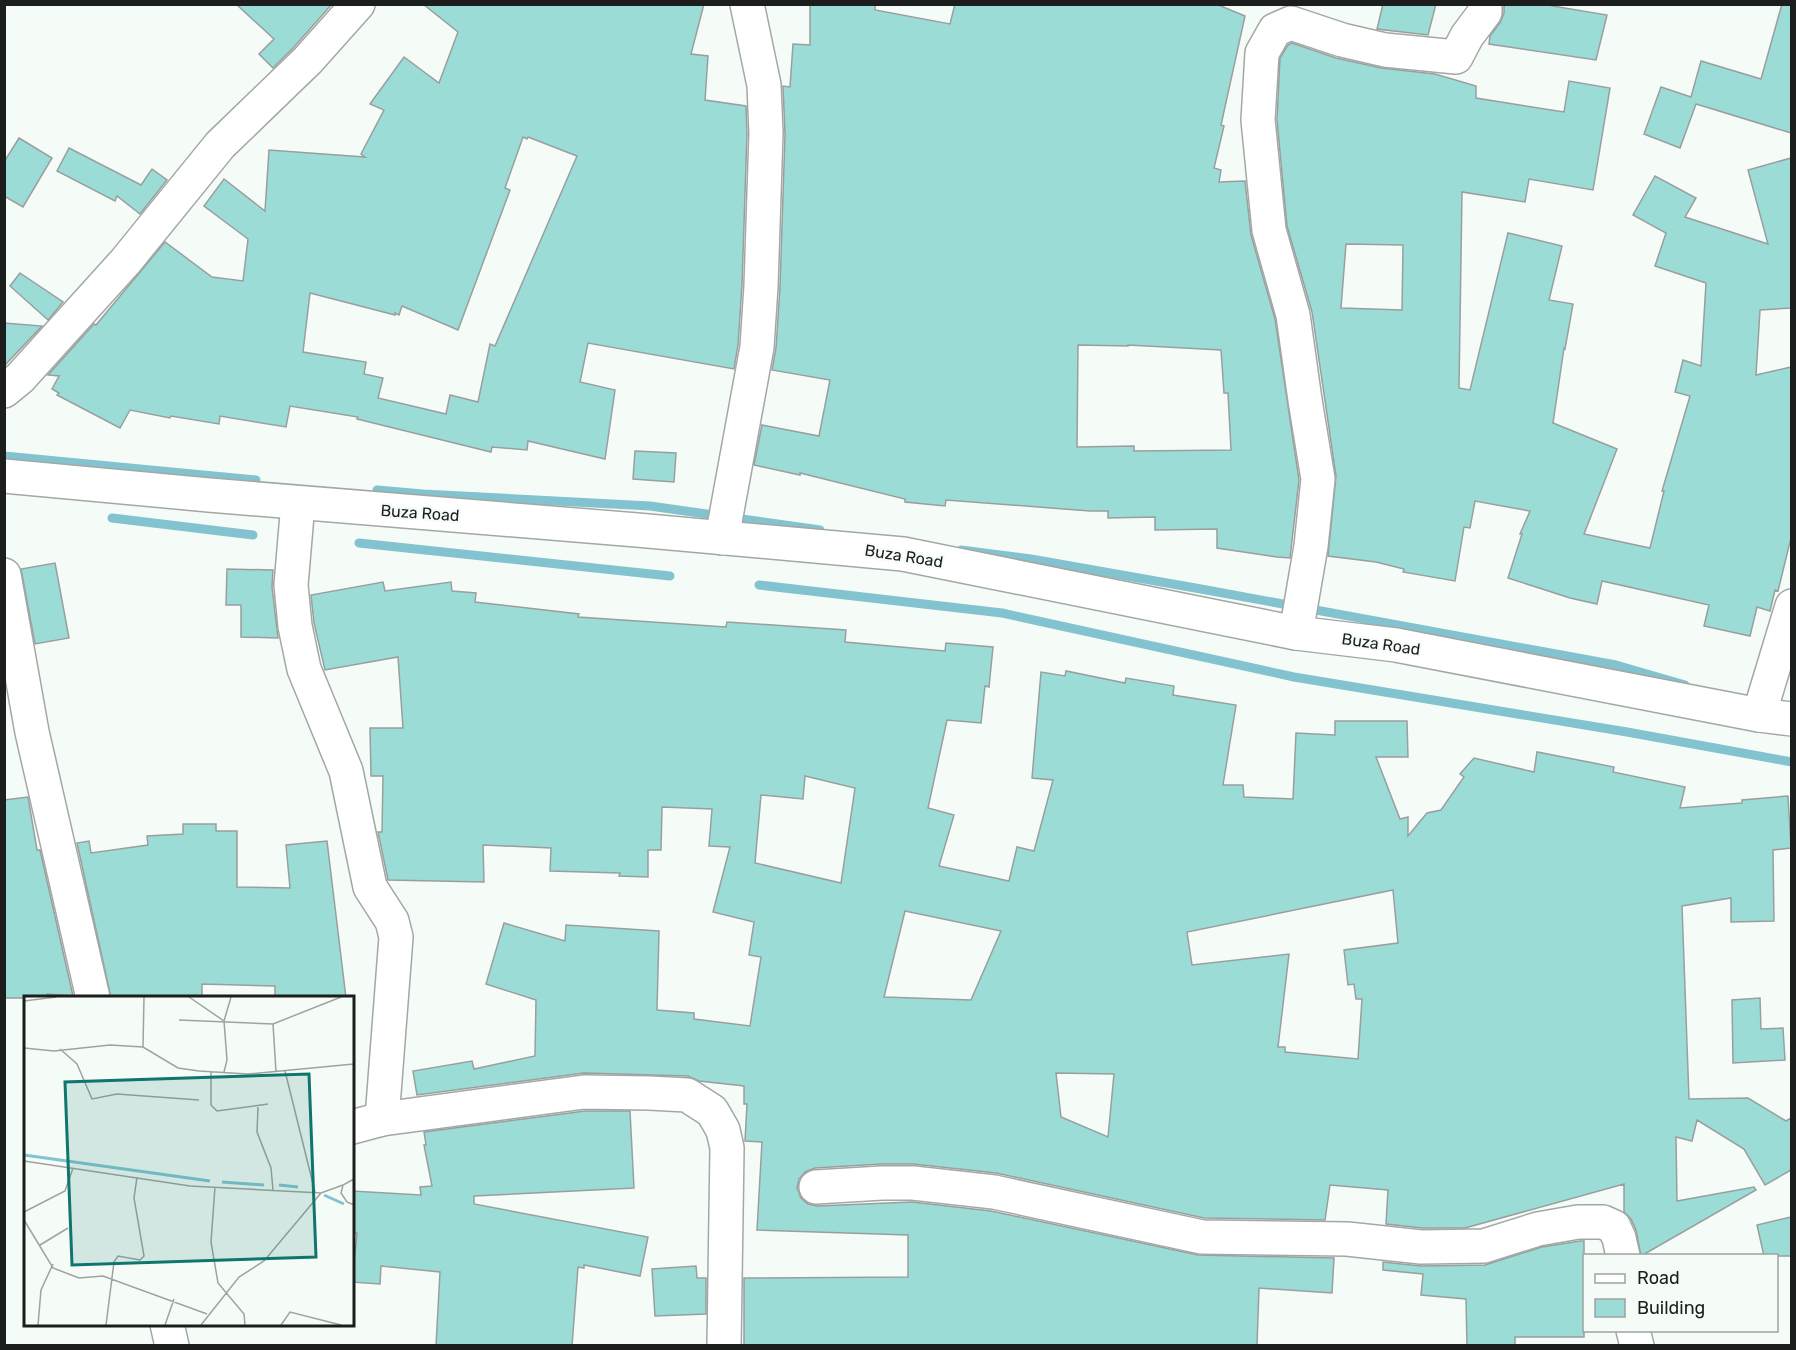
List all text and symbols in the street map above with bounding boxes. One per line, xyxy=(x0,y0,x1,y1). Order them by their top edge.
street label: Buza Road xyxy=(380,501,460,525)
street label: Buza Road xyxy=(863,540,945,572)
street label: Buza Road xyxy=(1340,629,1422,659)
inset map xyxy=(24,996,354,1326)
legend xyxy=(1583,1254,1778,1332)
text: Road xyxy=(1637,1267,1680,1289)
text: Building xyxy=(1637,1297,1705,1319)

